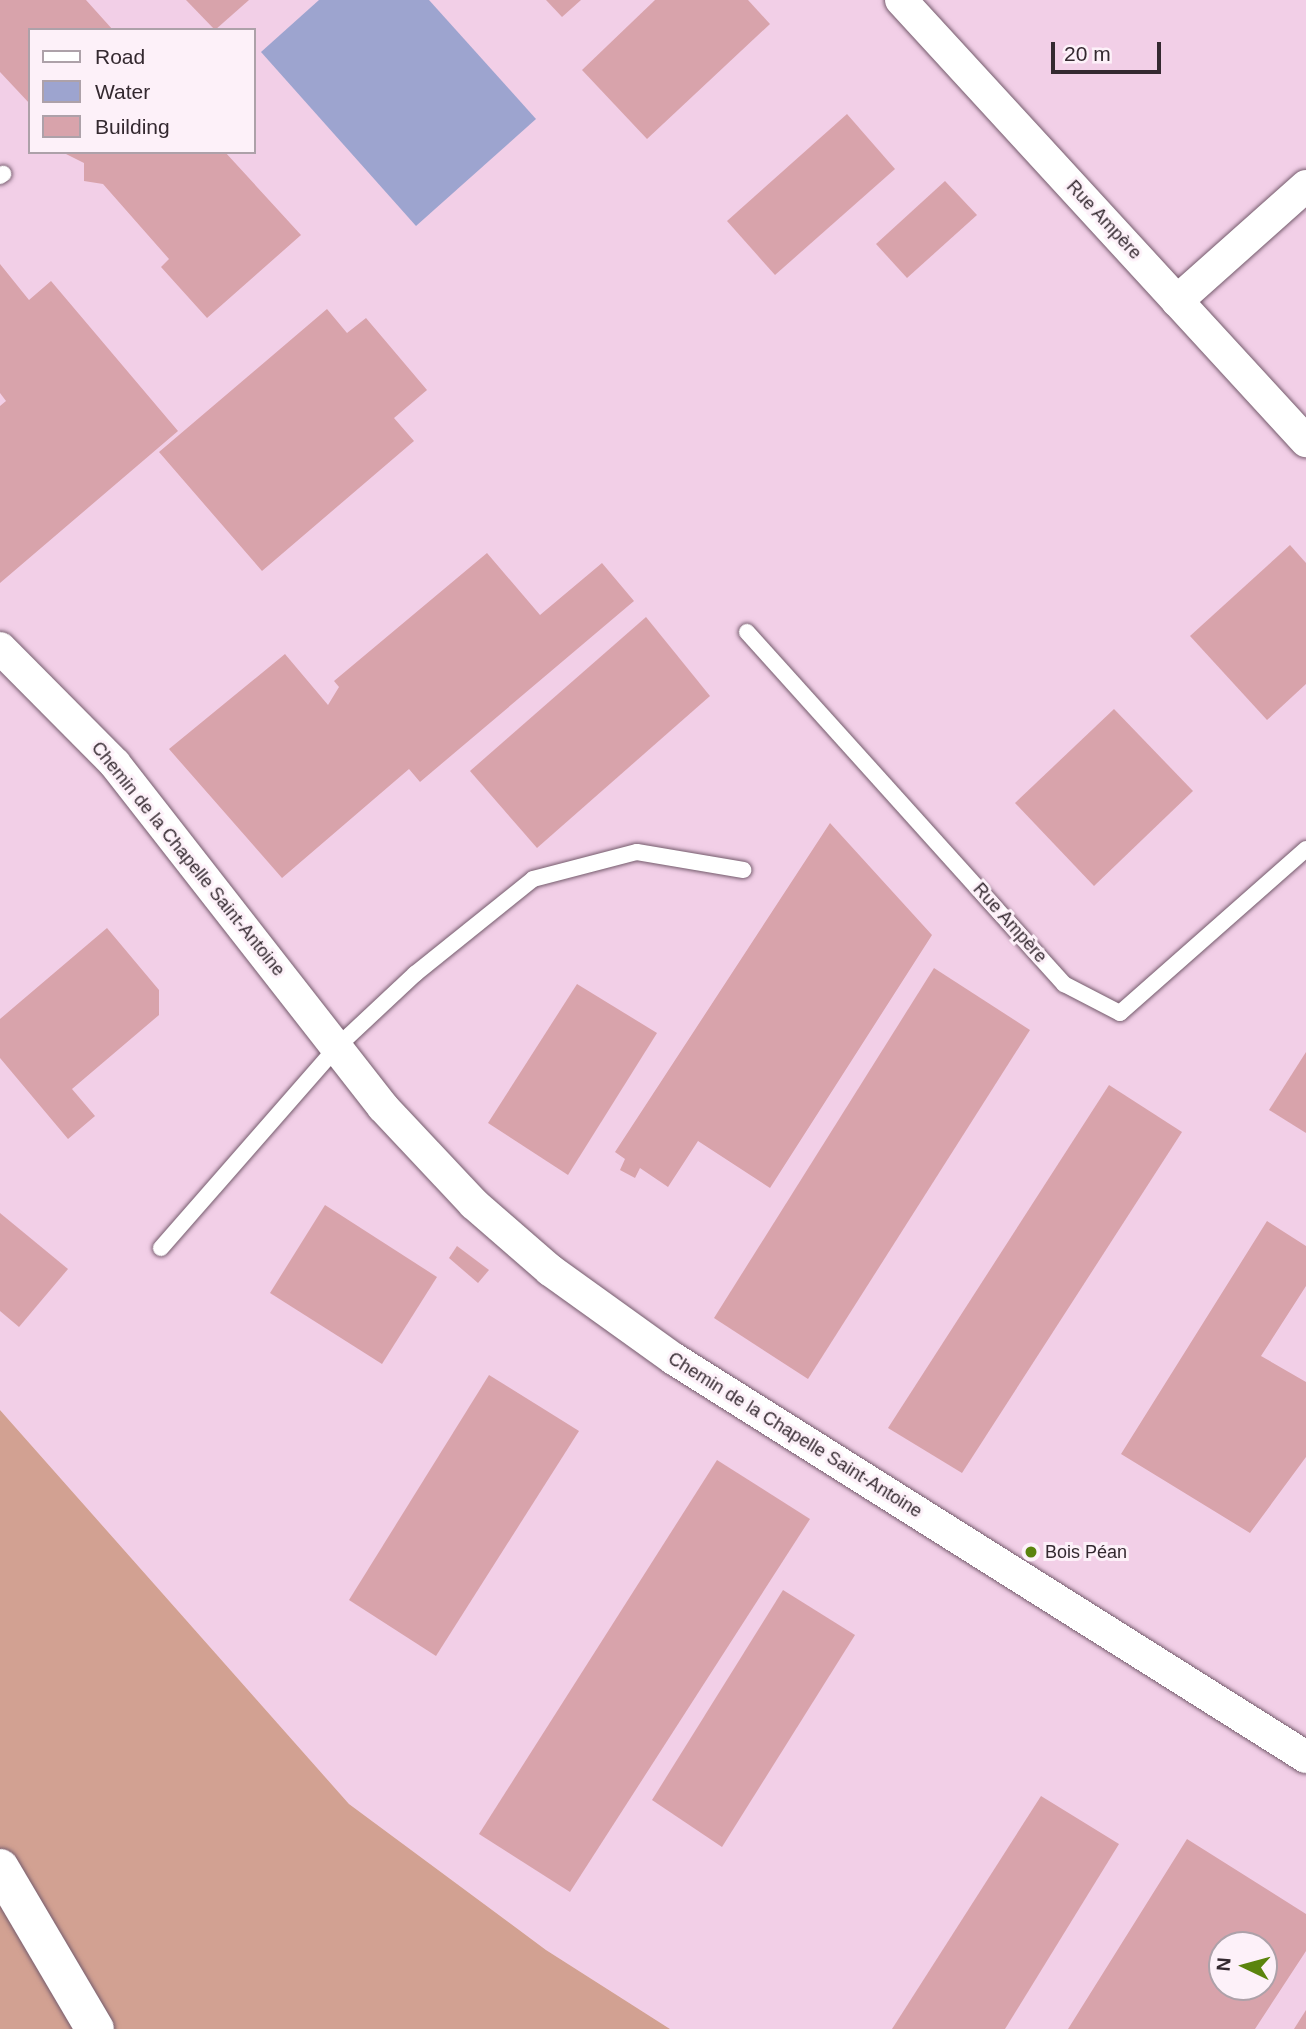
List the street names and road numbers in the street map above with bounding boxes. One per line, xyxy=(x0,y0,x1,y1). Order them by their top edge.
street label: Rue Ampère xyxy=(1062,176,1146,264)
street label: Chemin de la Chapelle Saint-Antoine xyxy=(87,738,289,980)
street label: Rue Ampère xyxy=(968,878,1052,968)
street label: Chemin de la Chapelle Saint-Antoine xyxy=(664,1348,926,1522)

